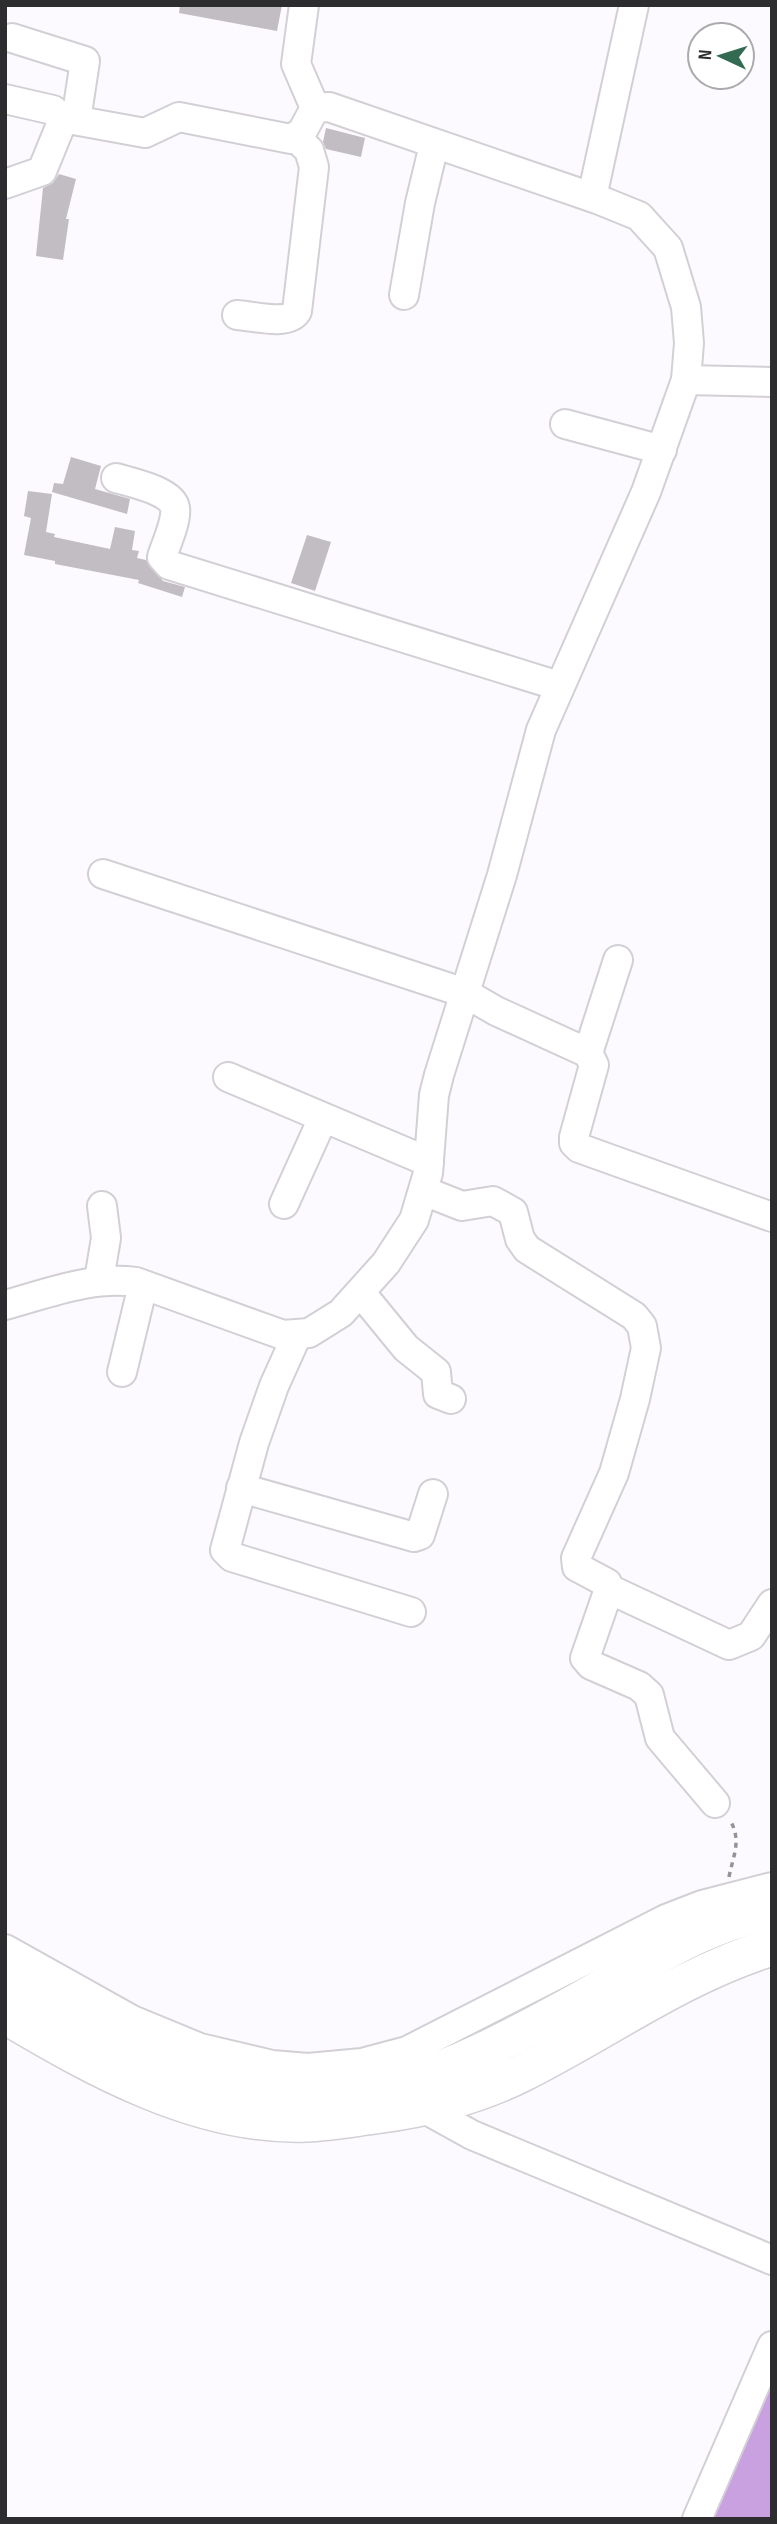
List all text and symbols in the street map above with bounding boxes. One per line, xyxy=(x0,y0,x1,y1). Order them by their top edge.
north arrow xyxy=(686,21,756,91)
text: N xyxy=(694,49,717,61)

